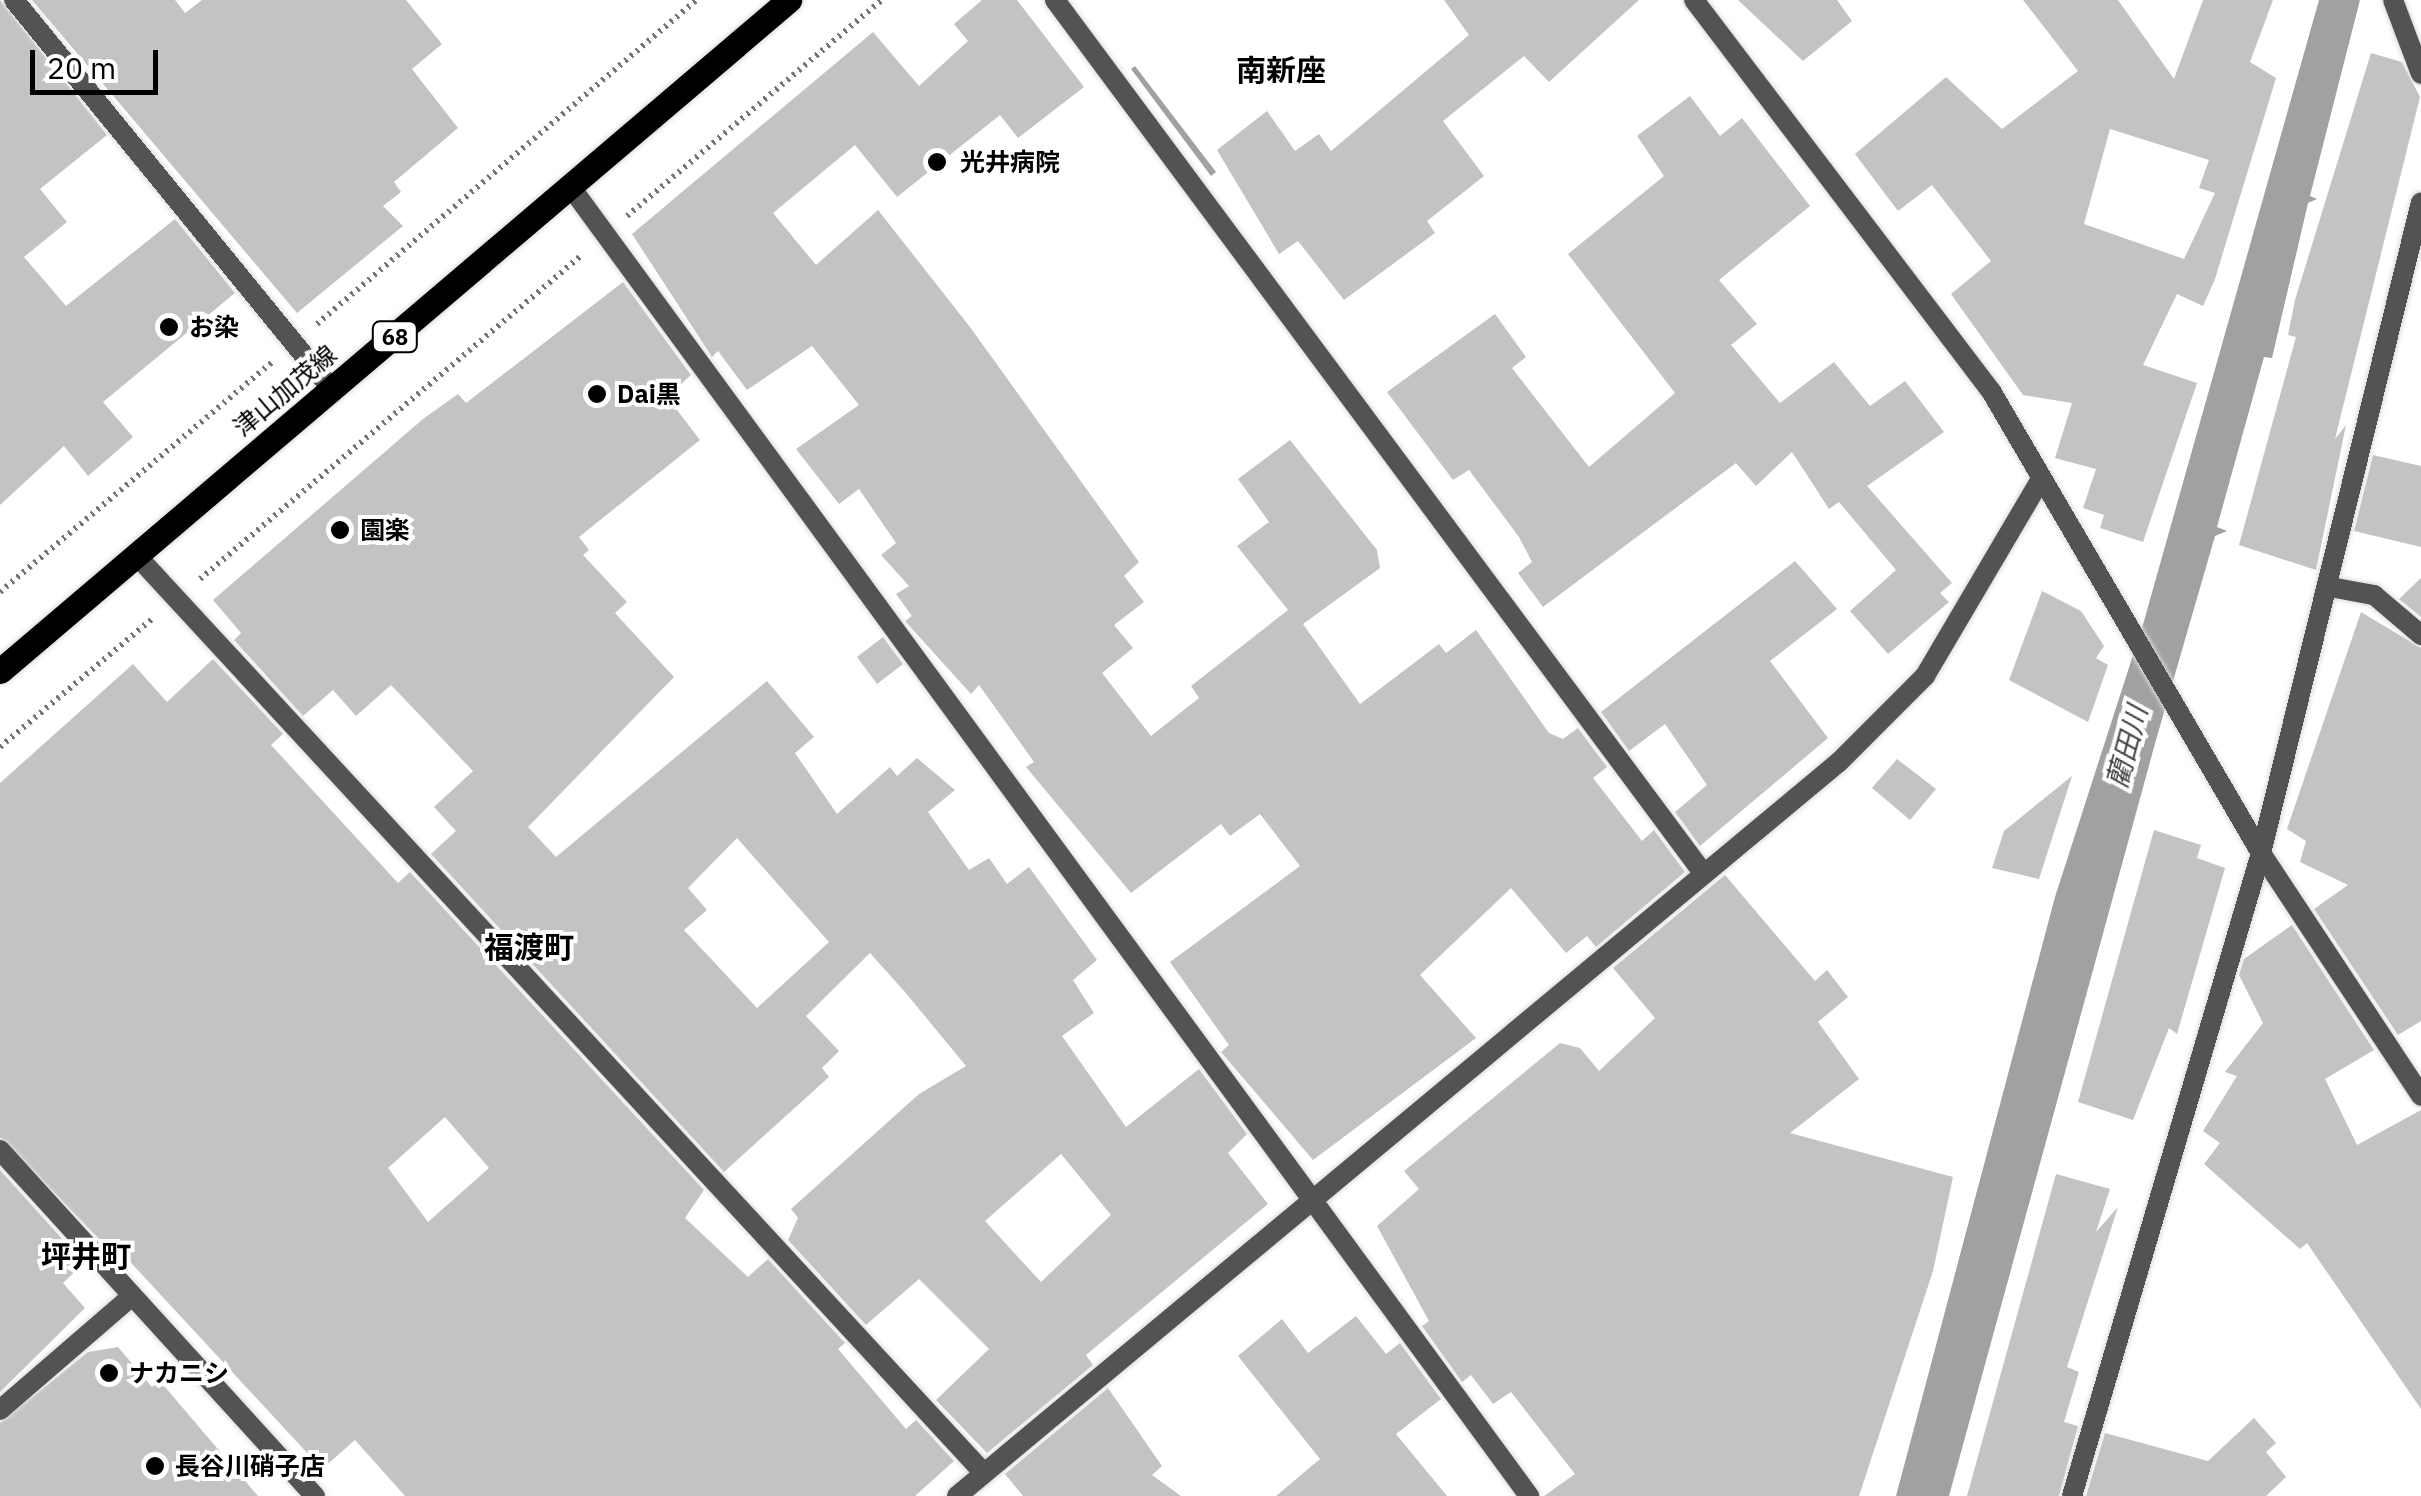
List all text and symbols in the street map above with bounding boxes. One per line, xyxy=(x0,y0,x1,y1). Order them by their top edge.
scale bar xyxy=(35,30,162,92)
text: 20 m xyxy=(47,48,116,87)
district label: 南新座 xyxy=(1236,52,1326,88)
place label: 光井病院 xyxy=(960,147,1060,177)
marker: 光井病院 xyxy=(924,149,950,175)
place label: お染 xyxy=(189,312,239,342)
marker: お染 xyxy=(158,316,180,338)
road number: 68 xyxy=(370,320,420,354)
street label: 津山加茂線 xyxy=(227,339,343,443)
place label: Dai黒 xyxy=(617,379,681,409)
marker: Dai黒 xyxy=(586,383,608,405)
place label: 園楽 xyxy=(360,515,410,545)
marker: 園楽 xyxy=(329,519,351,541)
water label: 藺田川 xyxy=(2100,702,2154,792)
district label: 福渡町 xyxy=(484,929,574,965)
district label: 坪井町 xyxy=(41,1238,131,1274)
place label: ナカニシ xyxy=(129,1358,229,1388)
marker: ナカニシ xyxy=(98,1362,120,1384)
place label: 長谷川硝子店 xyxy=(175,1451,325,1481)
marker: 長谷川硝子店 xyxy=(144,1455,166,1477)

